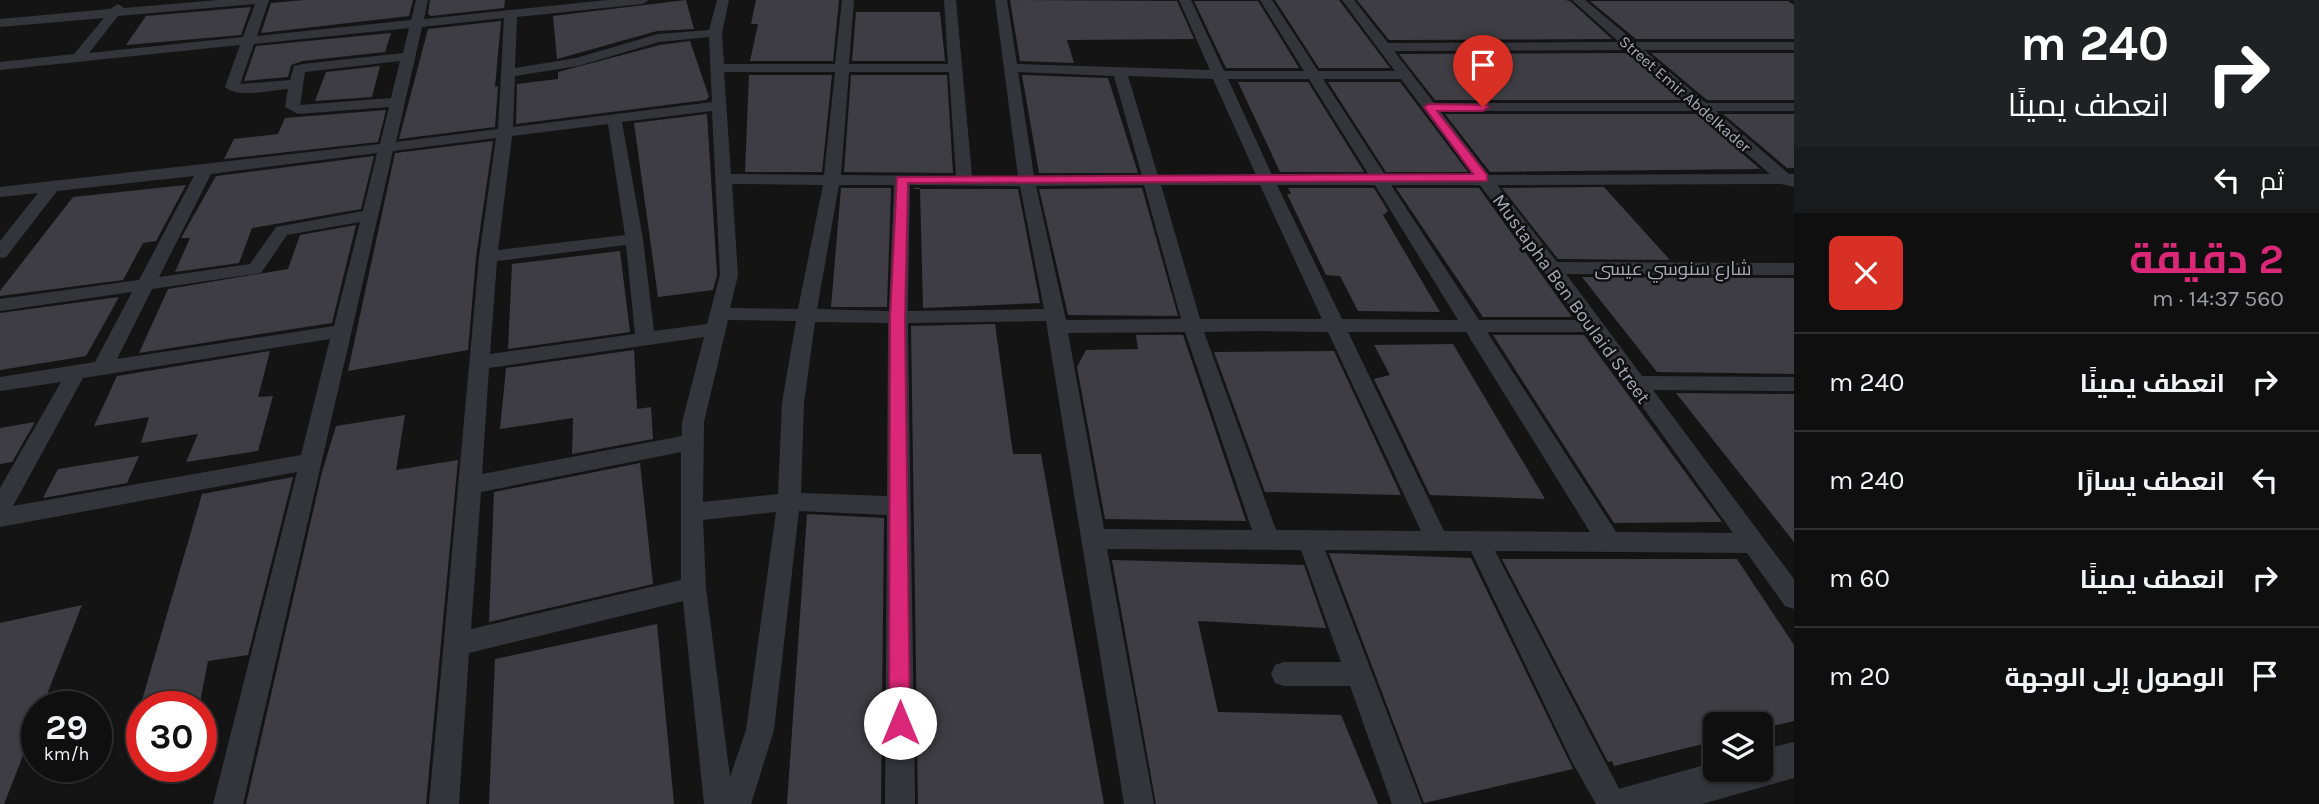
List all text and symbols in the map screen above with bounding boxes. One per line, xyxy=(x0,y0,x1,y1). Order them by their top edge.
text: 240 m xyxy=(2020,15,2169,72)
icon: right xyxy=(2193,28,2284,119)
street label: Street Emir Abdelkader xyxy=(1615,32,1755,156)
pin xyxy=(1453,35,1513,107)
icon: arrive xyxy=(1464,46,1502,84)
text: انعطف يمينًا xyxy=(2008,87,2169,124)
icon: left xyxy=(2208,161,2246,199)
text: ثم xyxy=(2260,166,2284,197)
street label: Mustapha Ben Boulaid Street xyxy=(1488,190,1654,408)
text: 2 دقيقة xyxy=(2129,234,2284,284)
button: close xyxy=(1829,236,1903,310)
street label: شارع سنوسي عيسى xyxy=(1595,258,1751,283)
text: 560 m · 14:37 xyxy=(2152,285,2284,312)
icon: right xyxy=(2246,363,2284,401)
text: 240 m xyxy=(1829,367,1905,398)
text: انعطف يمينًا xyxy=(2080,368,2225,399)
icon: left xyxy=(2246,461,2284,499)
text: 240 m xyxy=(1829,465,1905,496)
text: انعطف يسارًا xyxy=(2077,466,2225,497)
icon: right xyxy=(2246,559,2284,597)
text: 60 m xyxy=(1829,563,1890,594)
text: انعطف يمينًا xyxy=(2080,564,2225,595)
icon: arrive xyxy=(2246,657,2284,695)
text: 20 m xyxy=(1829,661,1890,692)
text: الوصول إلى الوجهة xyxy=(2005,662,2225,693)
position arrow xyxy=(863,686,937,760)
speed limit sign: 30 xyxy=(126,691,217,782)
text: 29 xyxy=(45,707,88,748)
map controls xyxy=(1703,712,1773,782)
button: layers xyxy=(1703,712,1773,782)
text: km/h xyxy=(44,743,89,765)

